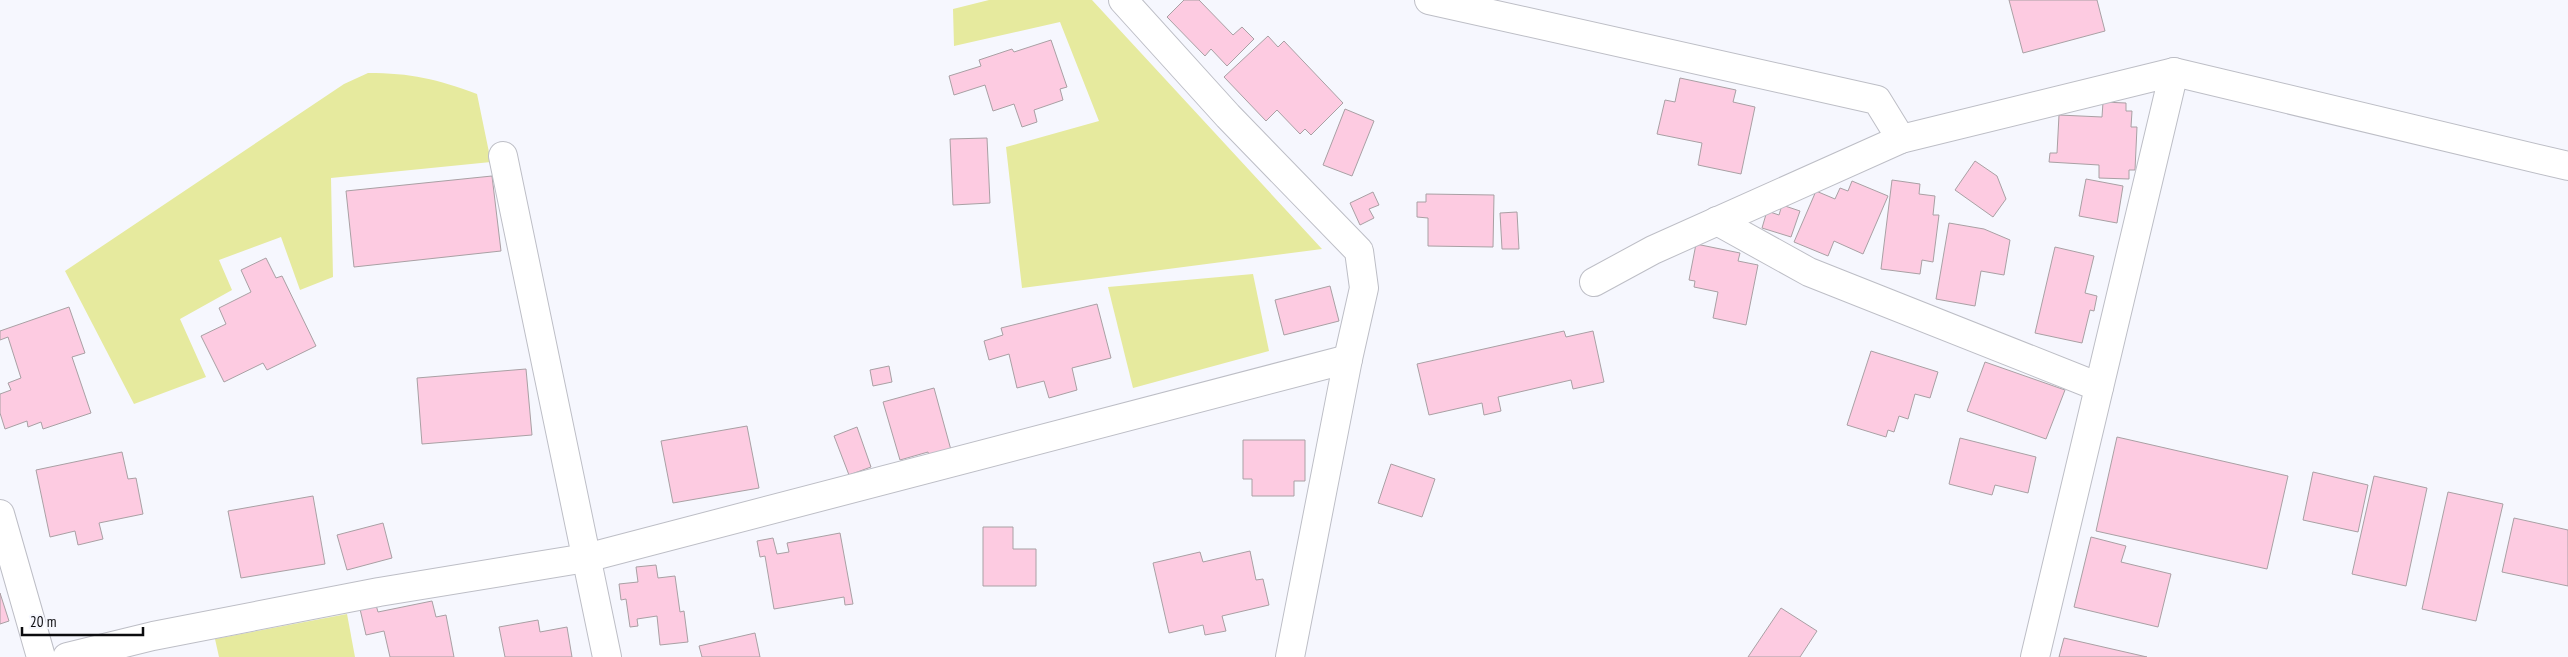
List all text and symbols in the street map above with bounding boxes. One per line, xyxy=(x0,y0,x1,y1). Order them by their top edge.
scale bar xyxy=(22,604,144,636)
text: 20 m xyxy=(30,612,56,631)

